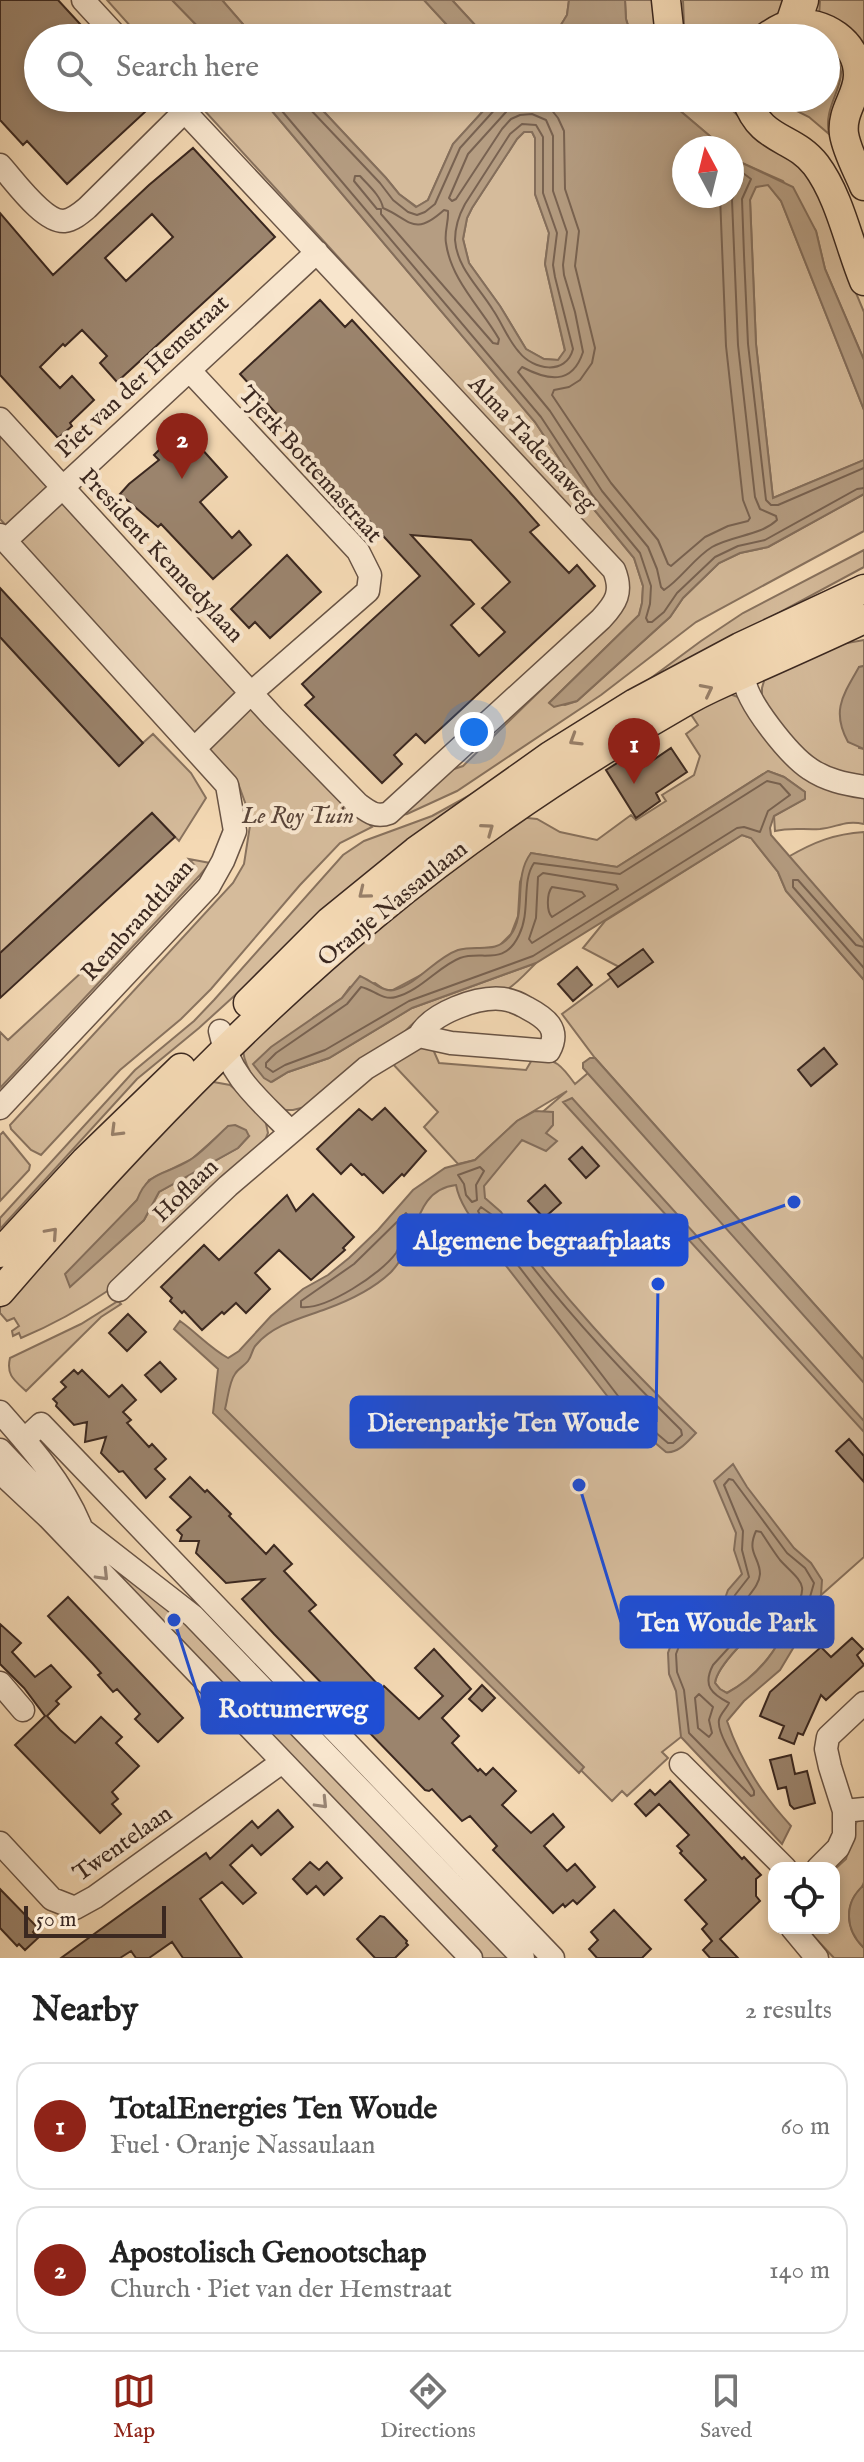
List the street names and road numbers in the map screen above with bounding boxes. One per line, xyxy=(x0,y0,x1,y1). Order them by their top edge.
street label: Piet van der Hemstraat xyxy=(50,289,236,465)
street label: Alma Tademaweg xyxy=(460,369,604,519)
street label: Tjerk Bottemastraat xyxy=(231,380,389,550)
street label: President Kennedylaan xyxy=(72,462,250,650)
street label: Oranje Nassaulaan xyxy=(312,834,474,974)
street label: Rembrandtlaan xyxy=(75,853,201,988)
street label: Hoflaan xyxy=(147,1152,226,1230)
street label: Twentelaan xyxy=(67,1798,179,1889)

